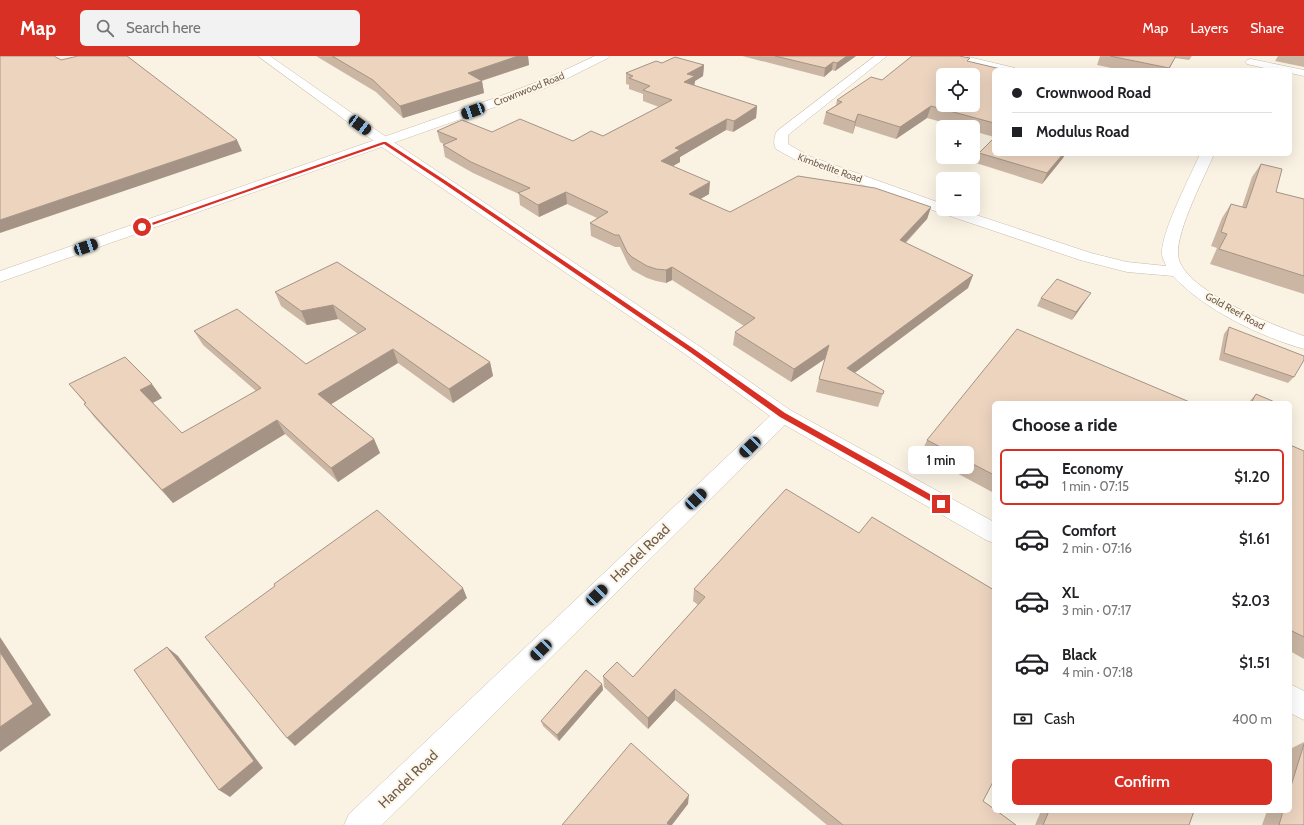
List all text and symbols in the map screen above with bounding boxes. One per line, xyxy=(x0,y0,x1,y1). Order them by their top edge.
search box xyxy=(80,10,360,46)
text: Map xyxy=(20,17,56,40)
icon: search xyxy=(94,17,116,39)
text: Search here xyxy=(126,19,201,37)
text: Map xyxy=(1143,19,1168,37)
text: Layers xyxy=(1190,19,1228,37)
text: Share xyxy=(1250,19,1284,37)
map controls xyxy=(936,68,980,216)
button: locate xyxy=(936,68,980,112)
street label: Crownwood Road xyxy=(492,69,566,109)
text: Crownwood Road xyxy=(1036,84,1151,102)
car xyxy=(460,101,486,121)
car xyxy=(347,113,373,137)
button: + xyxy=(936,120,980,164)
text: Modulus Road xyxy=(1036,123,1129,141)
street label: Kimberlite Road xyxy=(796,150,864,186)
button: − xyxy=(936,172,980,216)
route start xyxy=(133,218,151,236)
car xyxy=(73,237,99,257)
street label: Gold Reef Road xyxy=(1203,289,1267,333)
text: Choose a ride xyxy=(1012,414,1117,436)
car xyxy=(737,434,763,460)
callout: 1 min xyxy=(908,446,974,474)
text: 1 min xyxy=(926,452,956,468)
icon: car xyxy=(1014,459,1050,495)
text: Economy xyxy=(1062,460,1123,478)
text: $1.20 xyxy=(1234,468,1270,486)
text: 1 min · 07:15 xyxy=(1062,478,1129,494)
car xyxy=(683,486,709,512)
route end xyxy=(932,495,950,513)
street label: Handel Road xyxy=(606,520,674,586)
icon: car xyxy=(1014,521,1050,557)
text: Comfort xyxy=(1062,522,1116,540)
text: $1.61 xyxy=(1239,530,1270,548)
text: 2 min · 07:16 xyxy=(1062,540,1132,556)
car xyxy=(584,582,610,608)
icon: car xyxy=(1014,583,1050,619)
text: XL xyxy=(1062,584,1079,602)
text: $2.03 xyxy=(1232,592,1270,610)
text: 3 min · 07:17 xyxy=(1062,602,1131,618)
car xyxy=(528,637,554,663)
icon: car xyxy=(1014,645,1050,681)
text: Black xyxy=(1062,646,1097,664)
text: $1.51 xyxy=(1239,654,1270,672)
text: 4 min · 07:18 xyxy=(1062,664,1133,680)
icon: cash xyxy=(1012,708,1034,730)
text: Cash xyxy=(1044,710,1075,728)
text: 400 m xyxy=(1232,711,1272,727)
street label: Handel Road xyxy=(374,746,442,812)
button: Confirm xyxy=(1012,759,1272,805)

